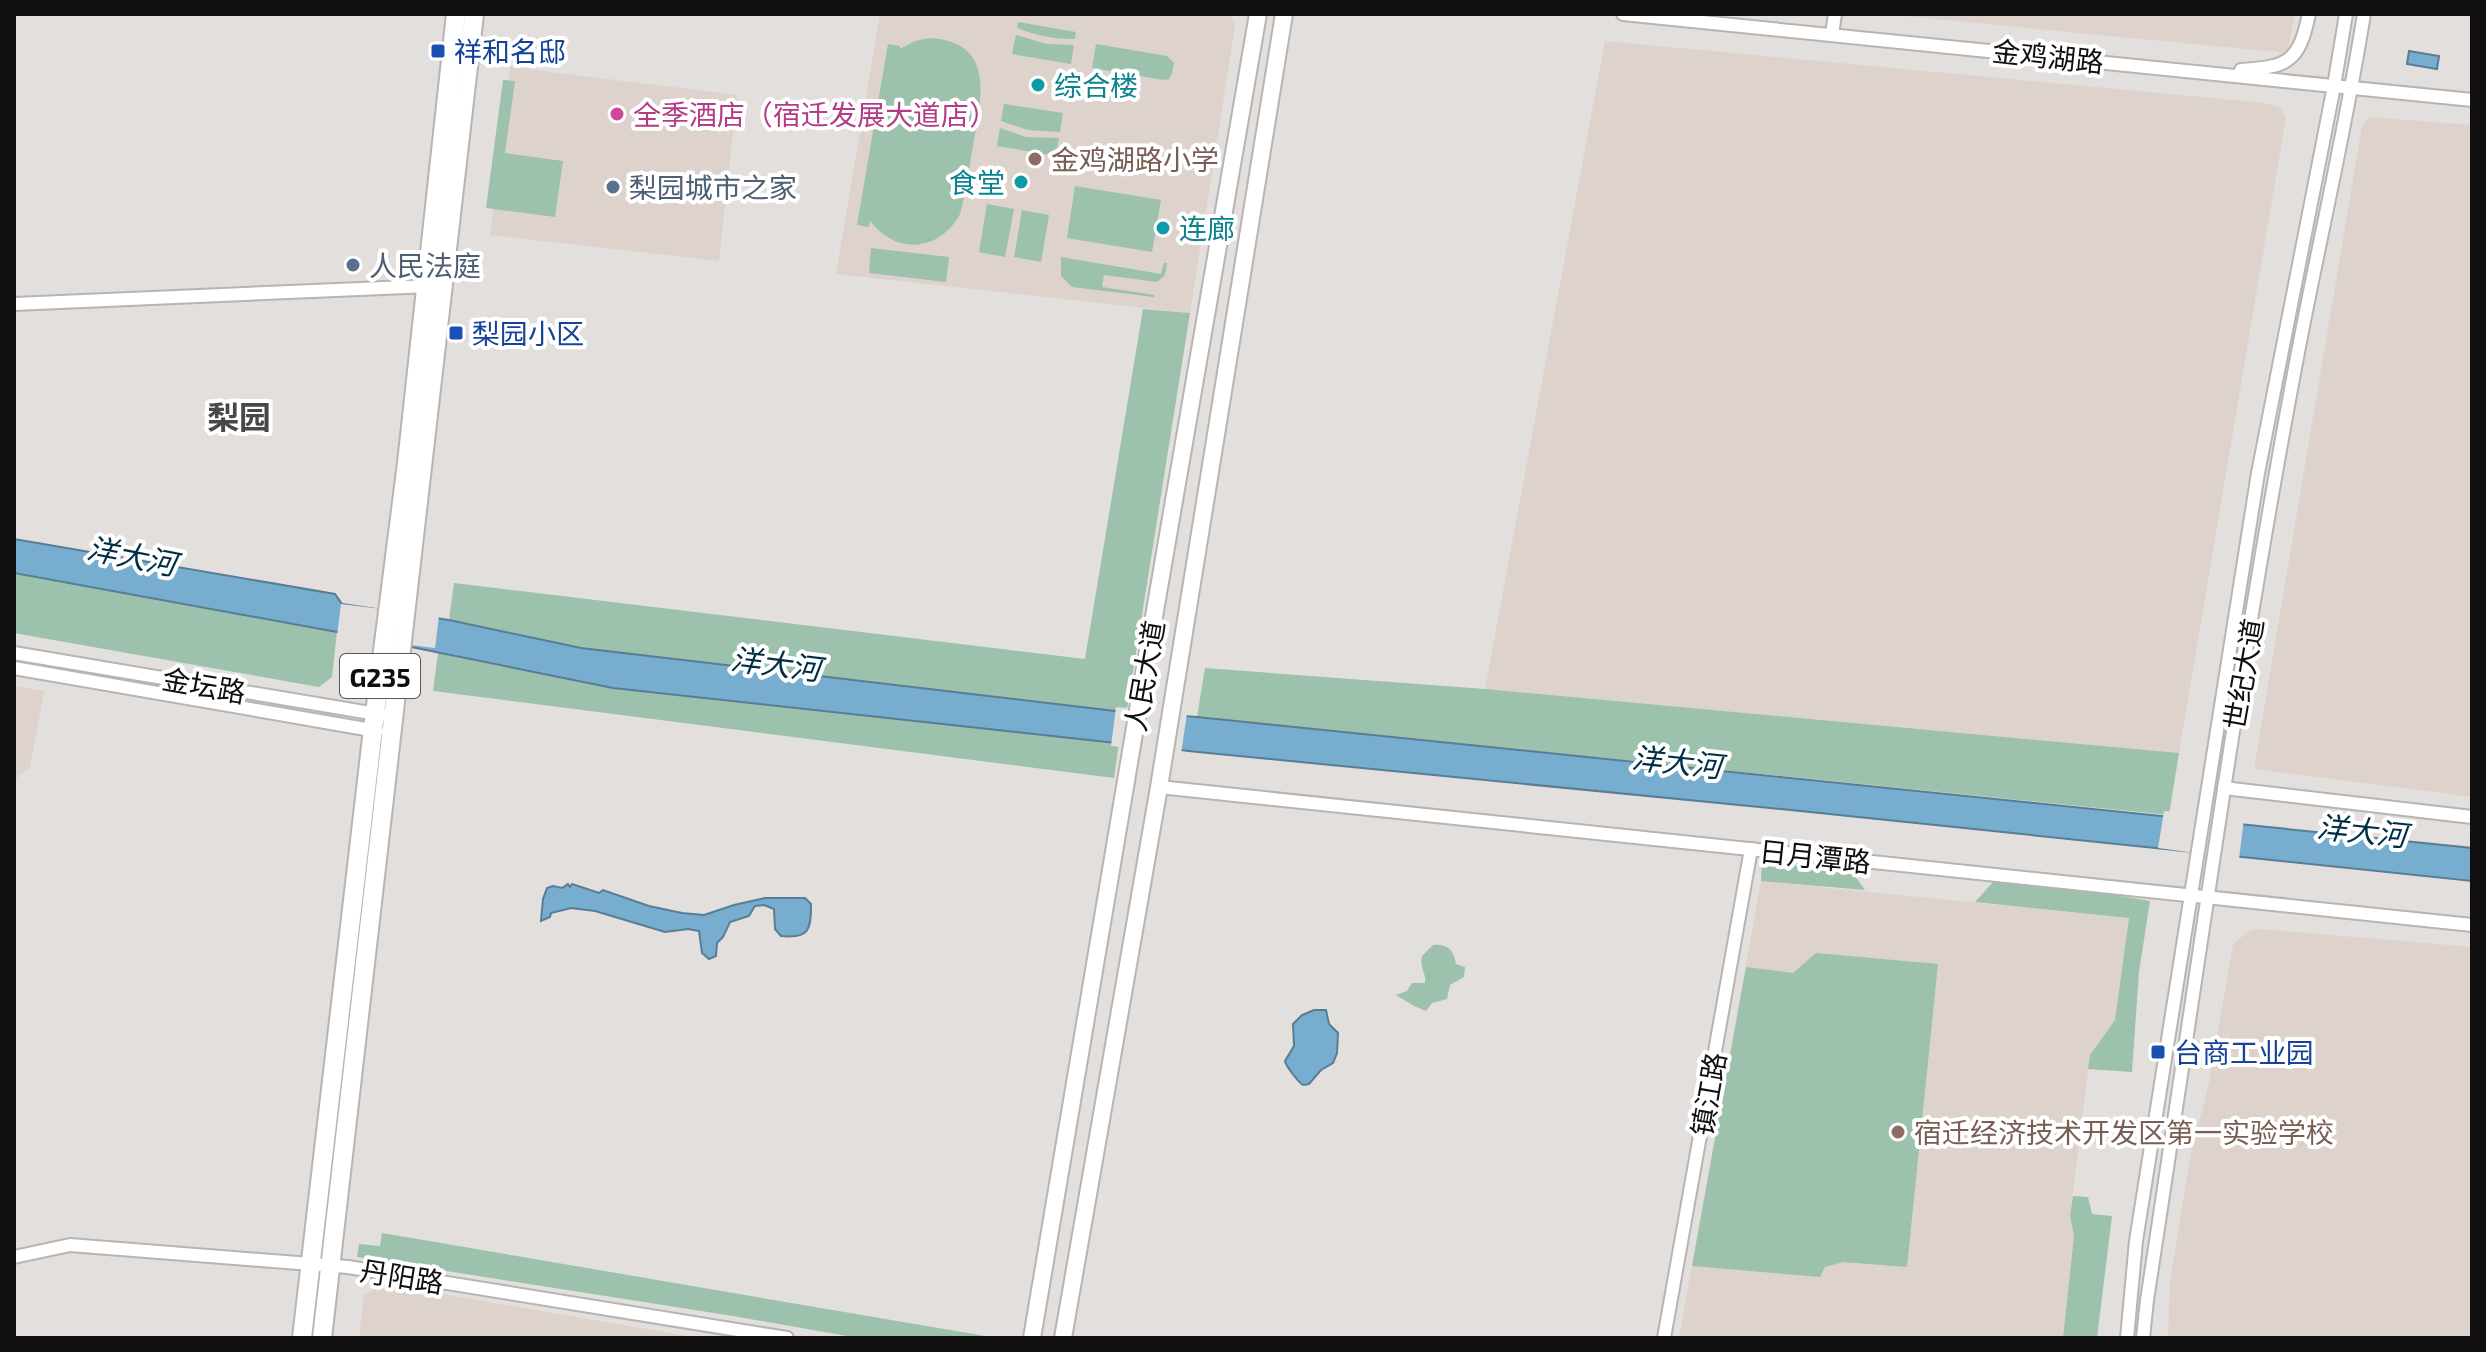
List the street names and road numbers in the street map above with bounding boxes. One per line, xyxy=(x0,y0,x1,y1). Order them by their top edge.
street label: 金鸡湖路 xyxy=(1991,33,2105,79)
street label: 世纪大道 xyxy=(2217,616,2269,732)
street label: 人民大道 xyxy=(1118,618,1170,734)
road number: G235 xyxy=(340,654,420,698)
street label: 金坛路 xyxy=(160,661,248,709)
street label: 日月潭路 xyxy=(1758,833,1872,879)
street label: 镇江路 xyxy=(1684,1050,1732,1138)
street label: 丹阳路 xyxy=(358,1253,446,1299)

